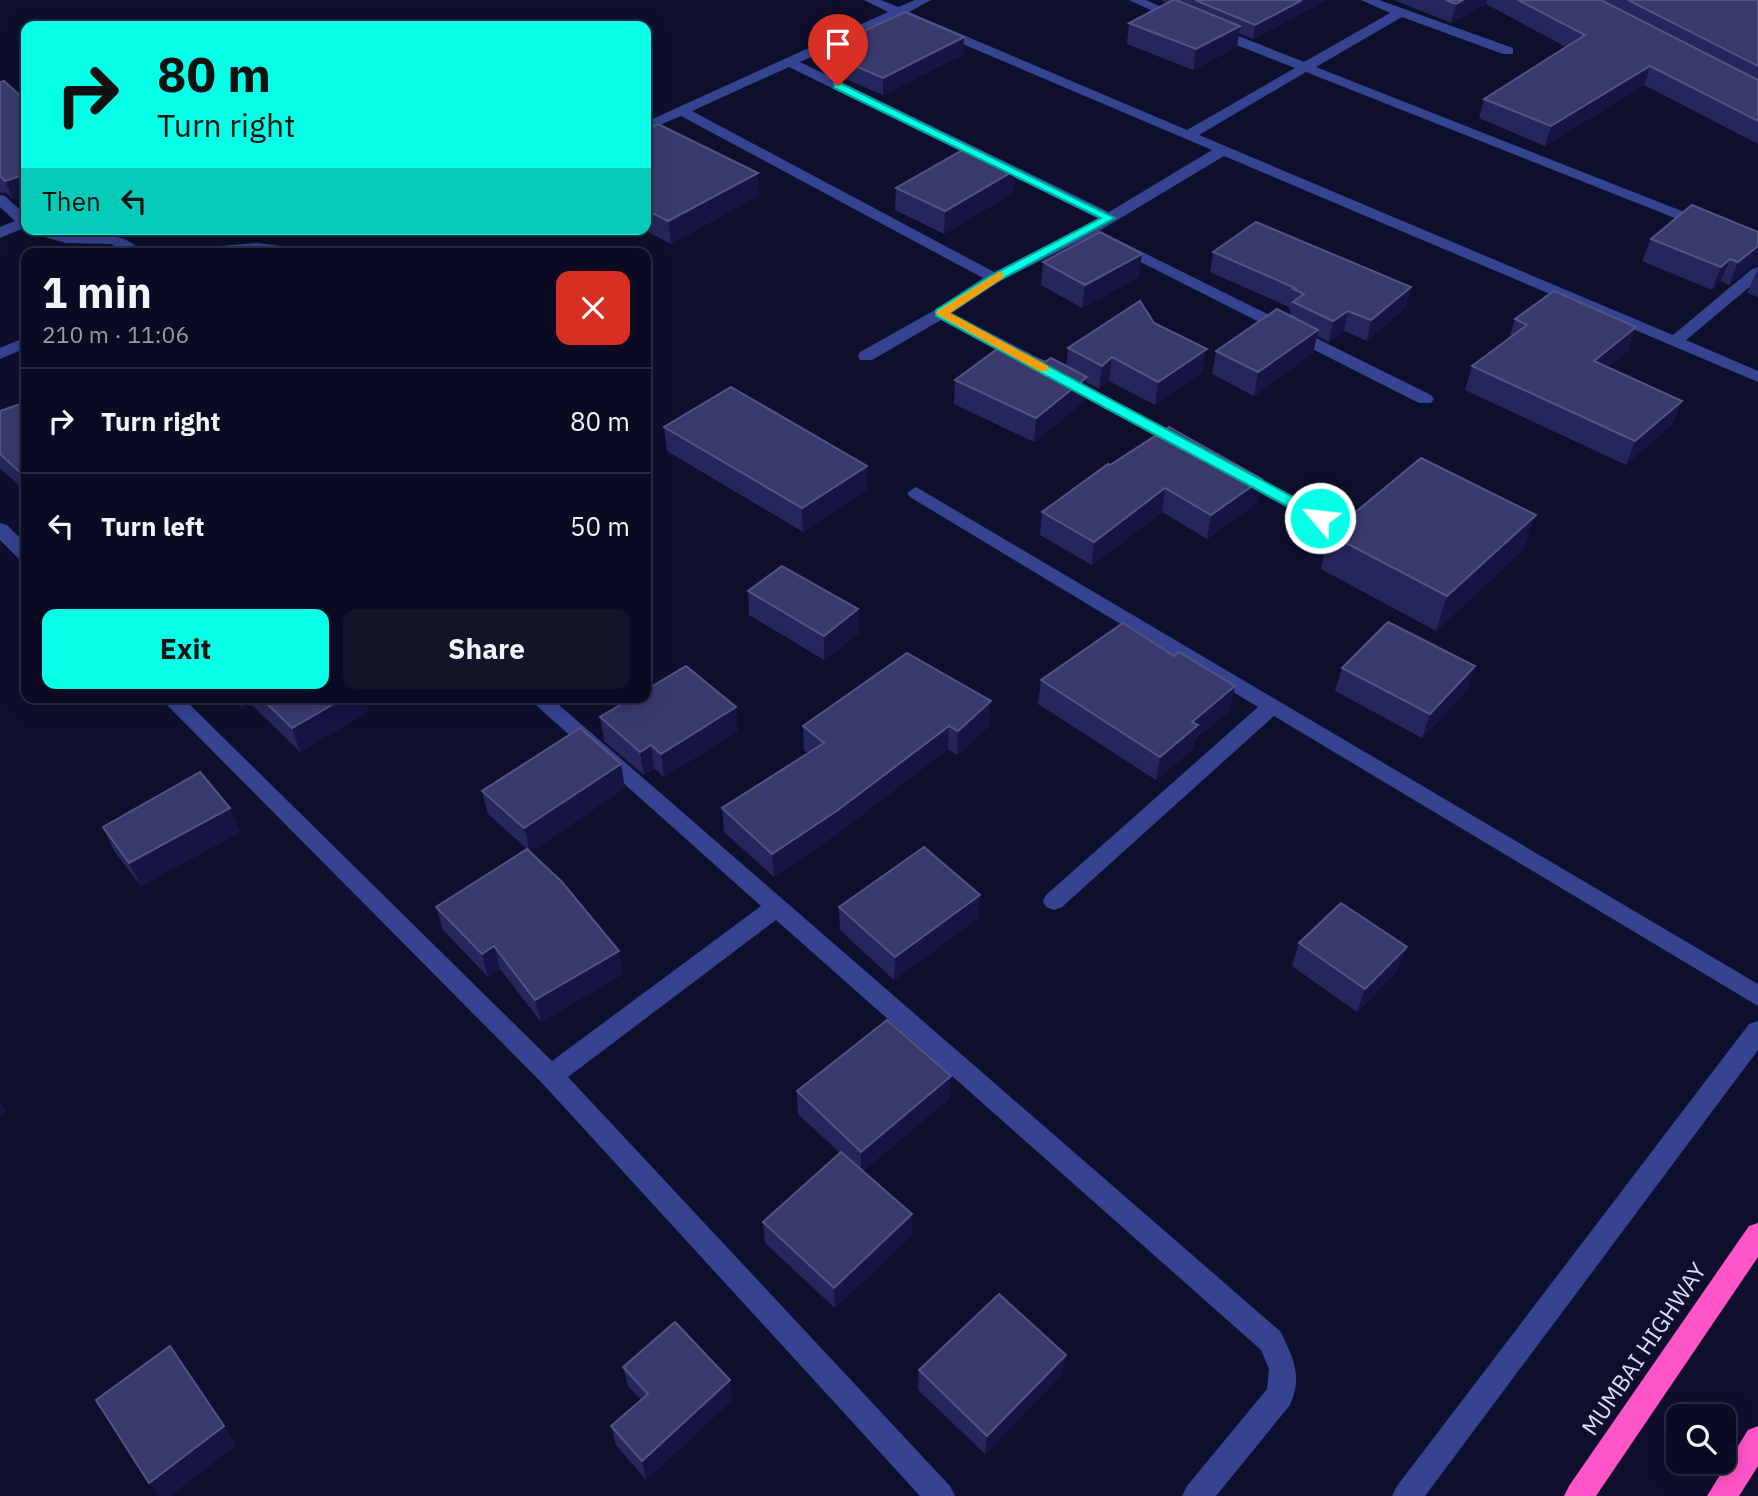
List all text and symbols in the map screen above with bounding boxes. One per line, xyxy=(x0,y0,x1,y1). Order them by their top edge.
pin xyxy=(808,14,868,86)
icon: arrive xyxy=(819,25,857,63)
text: 80 m xyxy=(157,42,271,105)
icon: right xyxy=(42,49,133,140)
text: Turn right xyxy=(157,104,295,146)
icon: left xyxy=(115,182,153,220)
text: Then xyxy=(42,184,101,218)
text: 1 min xyxy=(42,265,152,320)
button: close xyxy=(556,271,630,345)
text: 210 m · 11:06 xyxy=(42,319,189,349)
icon: right xyxy=(42,402,80,440)
text: Turn right xyxy=(101,404,220,438)
text: 80 m xyxy=(570,404,630,438)
position arrow xyxy=(1283,481,1357,555)
icon: left xyxy=(42,507,80,545)
text: Turn left xyxy=(101,509,204,543)
text: 50 m xyxy=(570,509,630,543)
button: Exit xyxy=(42,609,329,689)
button: Share xyxy=(343,609,630,689)
street label: MUMBAI HIGHWAY xyxy=(1574,1256,1712,1441)
map controls xyxy=(1666,1404,1736,1474)
button: search xyxy=(1666,1404,1736,1474)

